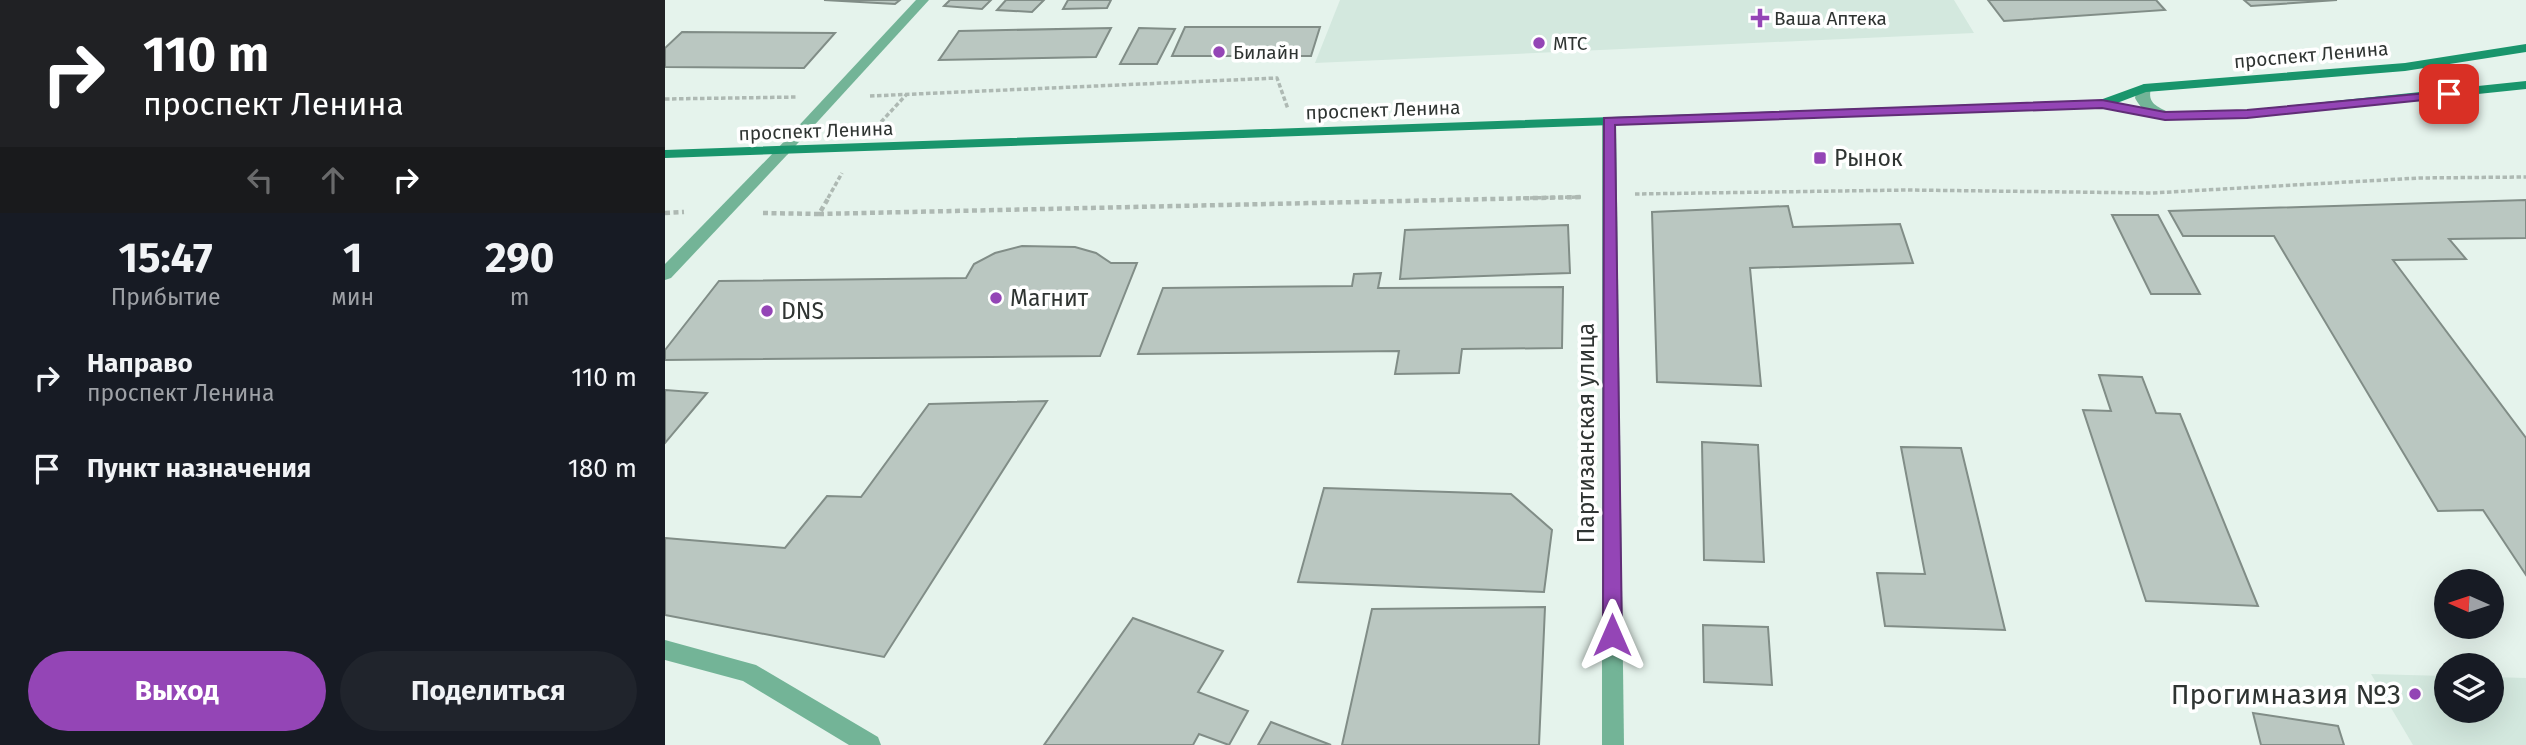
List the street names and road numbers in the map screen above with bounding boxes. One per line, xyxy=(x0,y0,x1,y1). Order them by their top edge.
street label: проспект Ленина xyxy=(2233,37,2389,73)
street label: проспект Ленина xyxy=(1305,96,1461,124)
street label: проспект Ленина xyxy=(738,117,894,145)
street label: Партизанская улица xyxy=(1572,323,1600,543)

